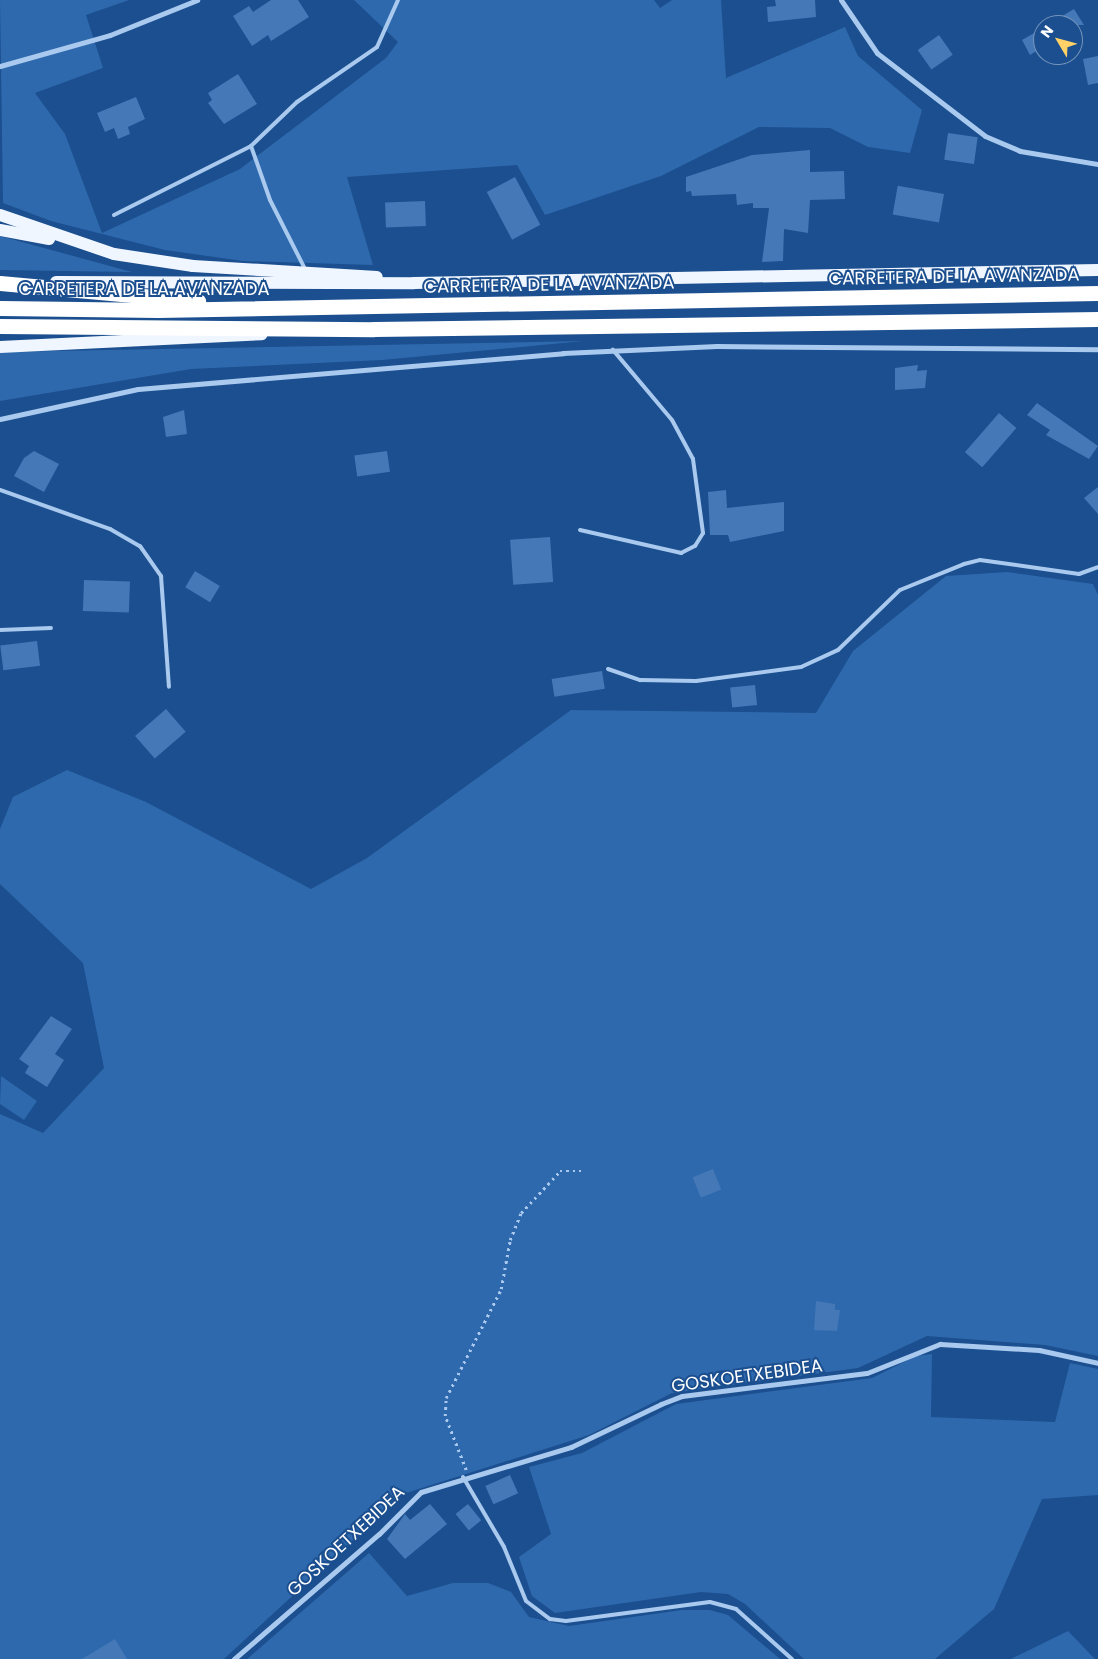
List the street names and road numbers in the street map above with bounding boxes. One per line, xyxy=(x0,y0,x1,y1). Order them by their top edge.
street label: CARRETERA DE LA AVANZADA xyxy=(828,264,1080,290)
street label: CARRETERA DE LA AVANZADA xyxy=(423,272,675,298)
street label: CARRETERA DE LA AVANZADA xyxy=(18,278,270,300)
street label: GOSKOETXEBIDEA xyxy=(670,1355,824,1397)
street label: GOSKOETXEBIDEA xyxy=(283,1481,409,1601)

